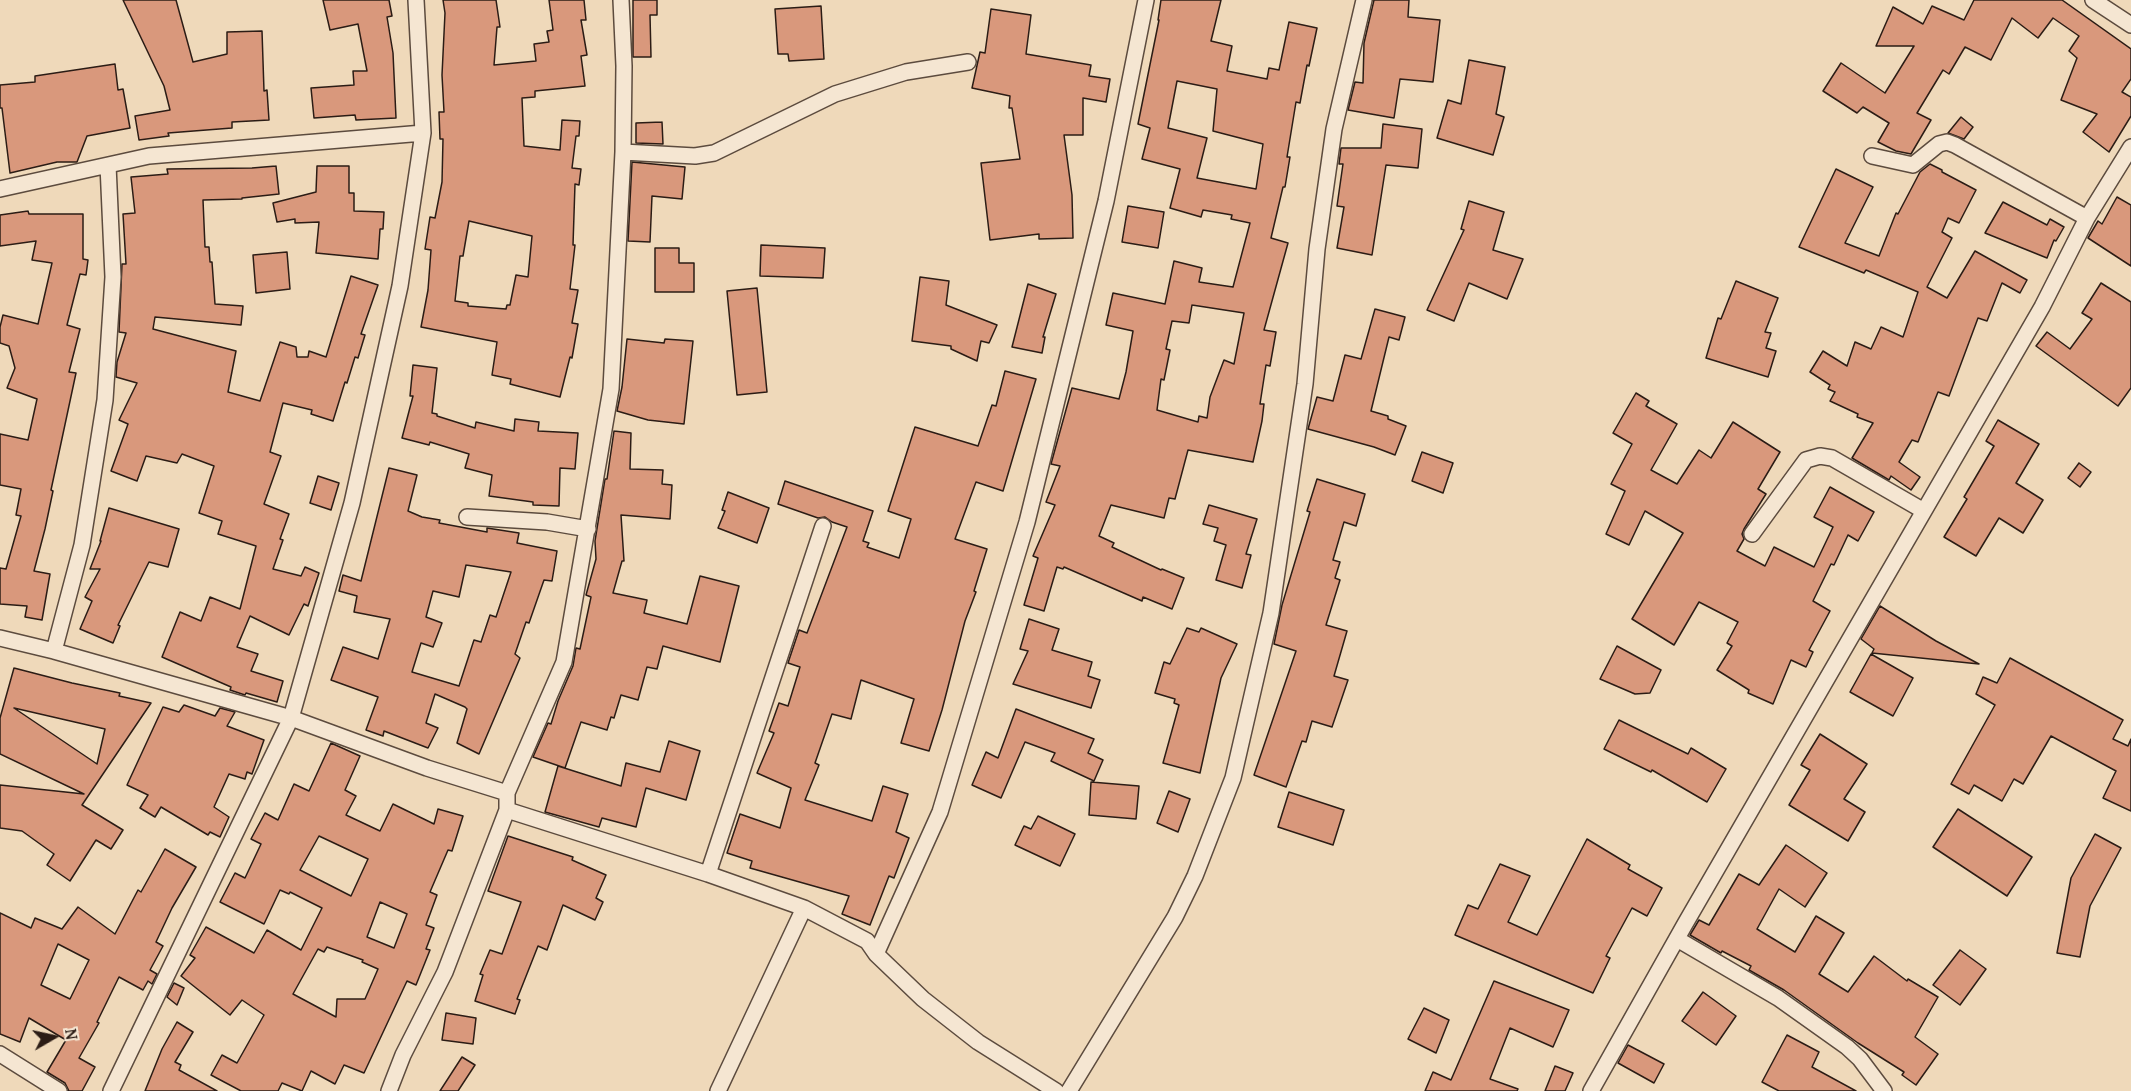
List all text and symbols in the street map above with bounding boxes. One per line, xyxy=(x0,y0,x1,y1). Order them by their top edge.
north arrow xyxy=(24,1007,84,1067)
text: N xyxy=(59,1027,84,1041)

